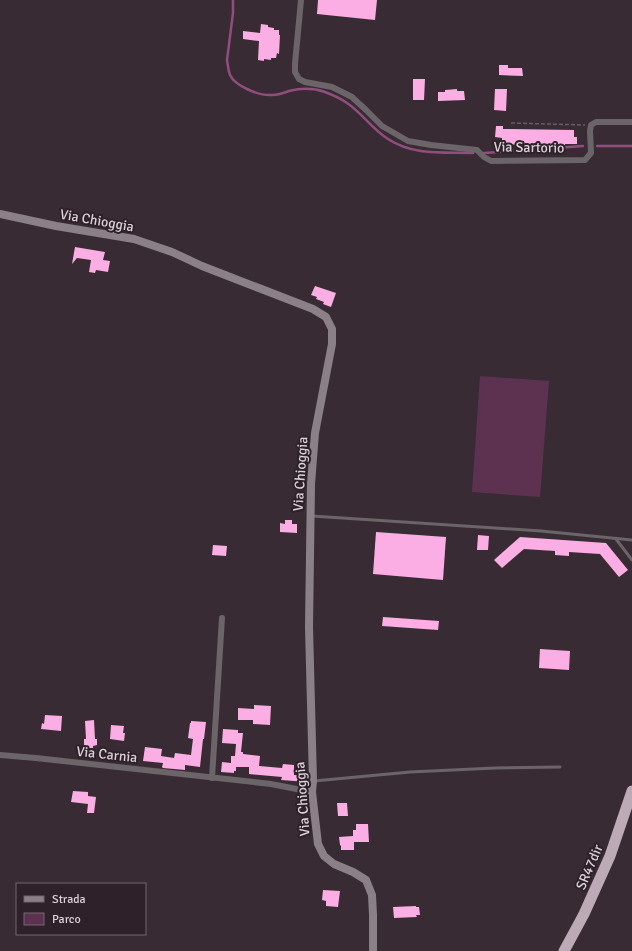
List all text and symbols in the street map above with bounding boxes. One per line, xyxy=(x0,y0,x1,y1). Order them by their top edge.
street label: Via Sartorio xyxy=(493,138,565,157)
street label: Via Chioggia xyxy=(59,206,135,235)
street label: Via Chioggia xyxy=(289,436,312,512)
street label: Via Carnia xyxy=(76,743,138,766)
street label: Via Chioggia xyxy=(291,761,314,837)
street label: SR47dir xyxy=(572,841,607,892)
legend xyxy=(16,883,146,935)
text: Strada xyxy=(52,892,86,907)
text: Parco xyxy=(52,912,81,927)

